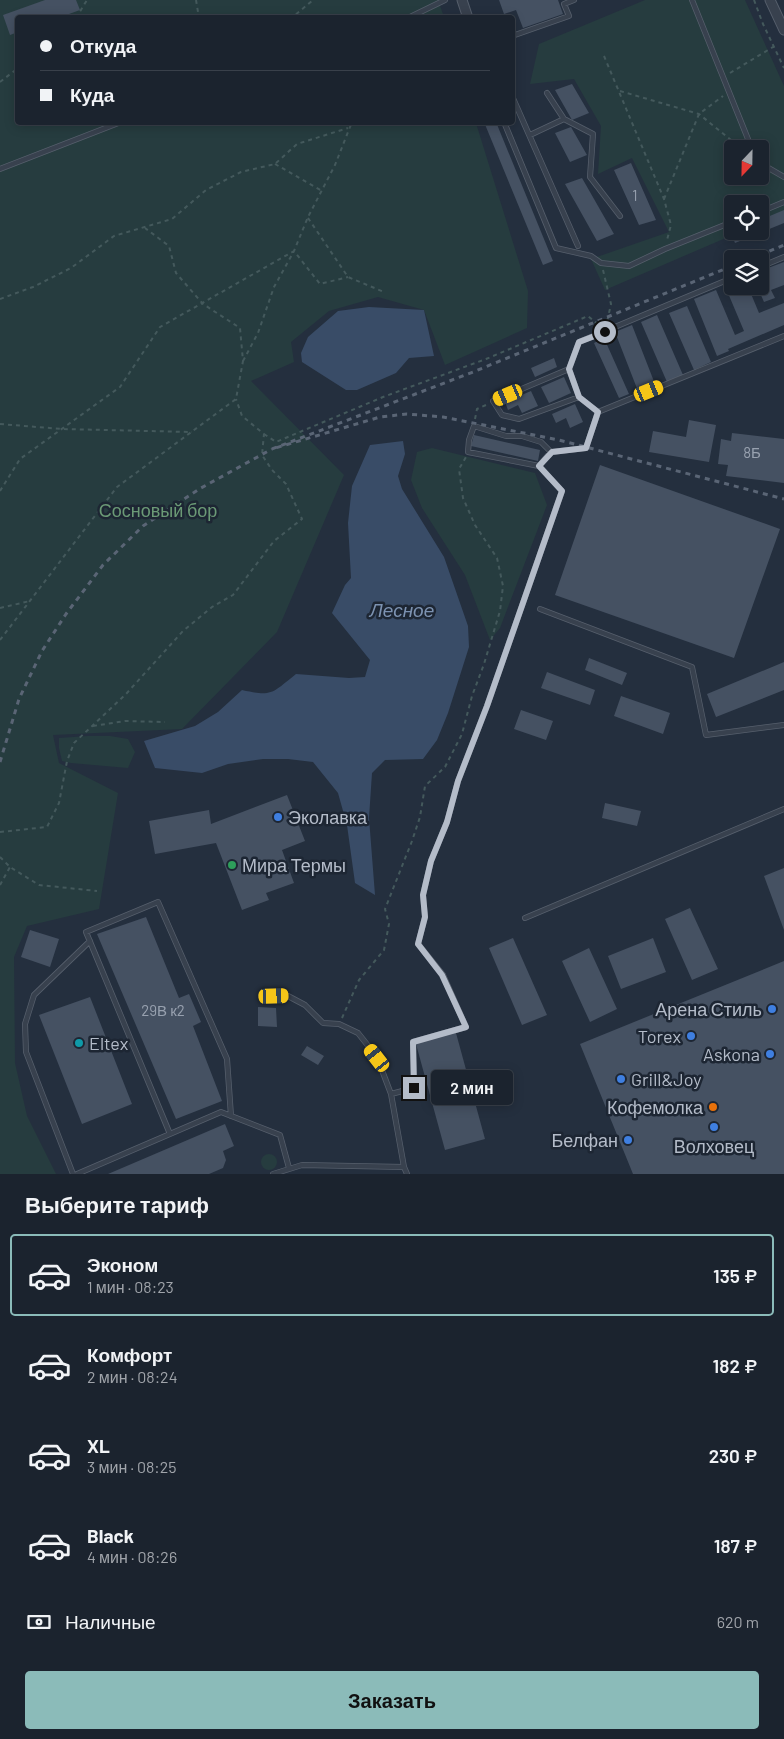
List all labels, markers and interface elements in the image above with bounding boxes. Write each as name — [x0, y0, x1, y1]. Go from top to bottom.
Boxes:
text: Откуда — [70, 34, 136, 57]
text: Куда — [70, 83, 114, 106]
north arrow — [724, 140, 769, 185]
map controls — [724, 140, 769, 295]
house number: 1 — [632, 186, 638, 204]
button: locate — [724, 195, 769, 240]
button: layers — [724, 250, 769, 295]
route start — [594, 321, 616, 343]
car — [632, 378, 665, 404]
car — [491, 382, 524, 408]
house number: 8Б — [743, 443, 761, 461]
park label: Сосновый бор — [99, 499, 217, 521]
water label: Лесное — [368, 598, 434, 621]
place label: Эколавка — [288, 806, 368, 828]
marker: Эколавка — [272, 811, 284, 823]
place label: Мира Термы — [242, 854, 346, 876]
marker: Мира Термы — [226, 859, 238, 871]
car — [258, 988, 289, 1004]
place label: Арена Стиль — [655, 998, 762, 1020]
house number: 29В к2 — [141, 1001, 185, 1019]
marker: Арена Стиль — [766, 1003, 778, 1015]
place label: Torex — [638, 1025, 681, 1047]
marker: Torex — [685, 1030, 697, 1042]
place label: Eltex — [89, 1032, 129, 1054]
marker: Eltex — [73, 1037, 85, 1049]
car — [361, 1042, 392, 1074]
place label: Askona — [703, 1043, 760, 1065]
marker: Askona — [764, 1048, 776, 1060]
place label: Grill&Joy — [631, 1068, 701, 1090]
callout: 2 мин — [432, 1070, 514, 1106]
marker: Grill&Joy — [615, 1073, 627, 1085]
route end — [403, 1077, 425, 1099]
text: 2 мин — [450, 1078, 494, 1097]
place label: Кофемолка — [607, 1096, 704, 1118]
marker: Кофемолка — [707, 1101, 719, 1113]
marker: Волховец — [708, 1121, 720, 1133]
place label: Белфан — [552, 1129, 618, 1151]
marker: Белфан — [622, 1134, 634, 1146]
place label: Волховец — [674, 1135, 754, 1157]
text: Выберите тариф — [25, 1191, 209, 1217]
icon: car — [27, 1253, 72, 1298]
text: Эконом — [87, 1253, 158, 1276]
text: 135 ₽ — [713, 1264, 757, 1287]
text: 1 мин · 08:23 — [87, 1277, 174, 1296]
icon: car — [27, 1343, 72, 1388]
text: Комфорт — [87, 1343, 172, 1366]
text: 182 ₽ — [713, 1354, 757, 1377]
text: 2 мин · 08:24 — [87, 1367, 178, 1386]
icon: car — [27, 1433, 72, 1478]
text: XL — [87, 1434, 110, 1457]
text: 230 ₽ — [709, 1444, 757, 1467]
text: 3 мин · 08:25 — [87, 1457, 177, 1476]
icon: car — [27, 1523, 72, 1568]
text: Black — [87, 1524, 134, 1547]
text: 187 ₽ — [714, 1534, 757, 1557]
text: 4 мин · 08:26 — [87, 1547, 177, 1566]
icon: cash — [25, 1608, 53, 1636]
text: Наличные — [65, 1610, 156, 1633]
text: 620 m — [717, 1612, 759, 1631]
button: Заказать — [25, 1671, 759, 1729]

